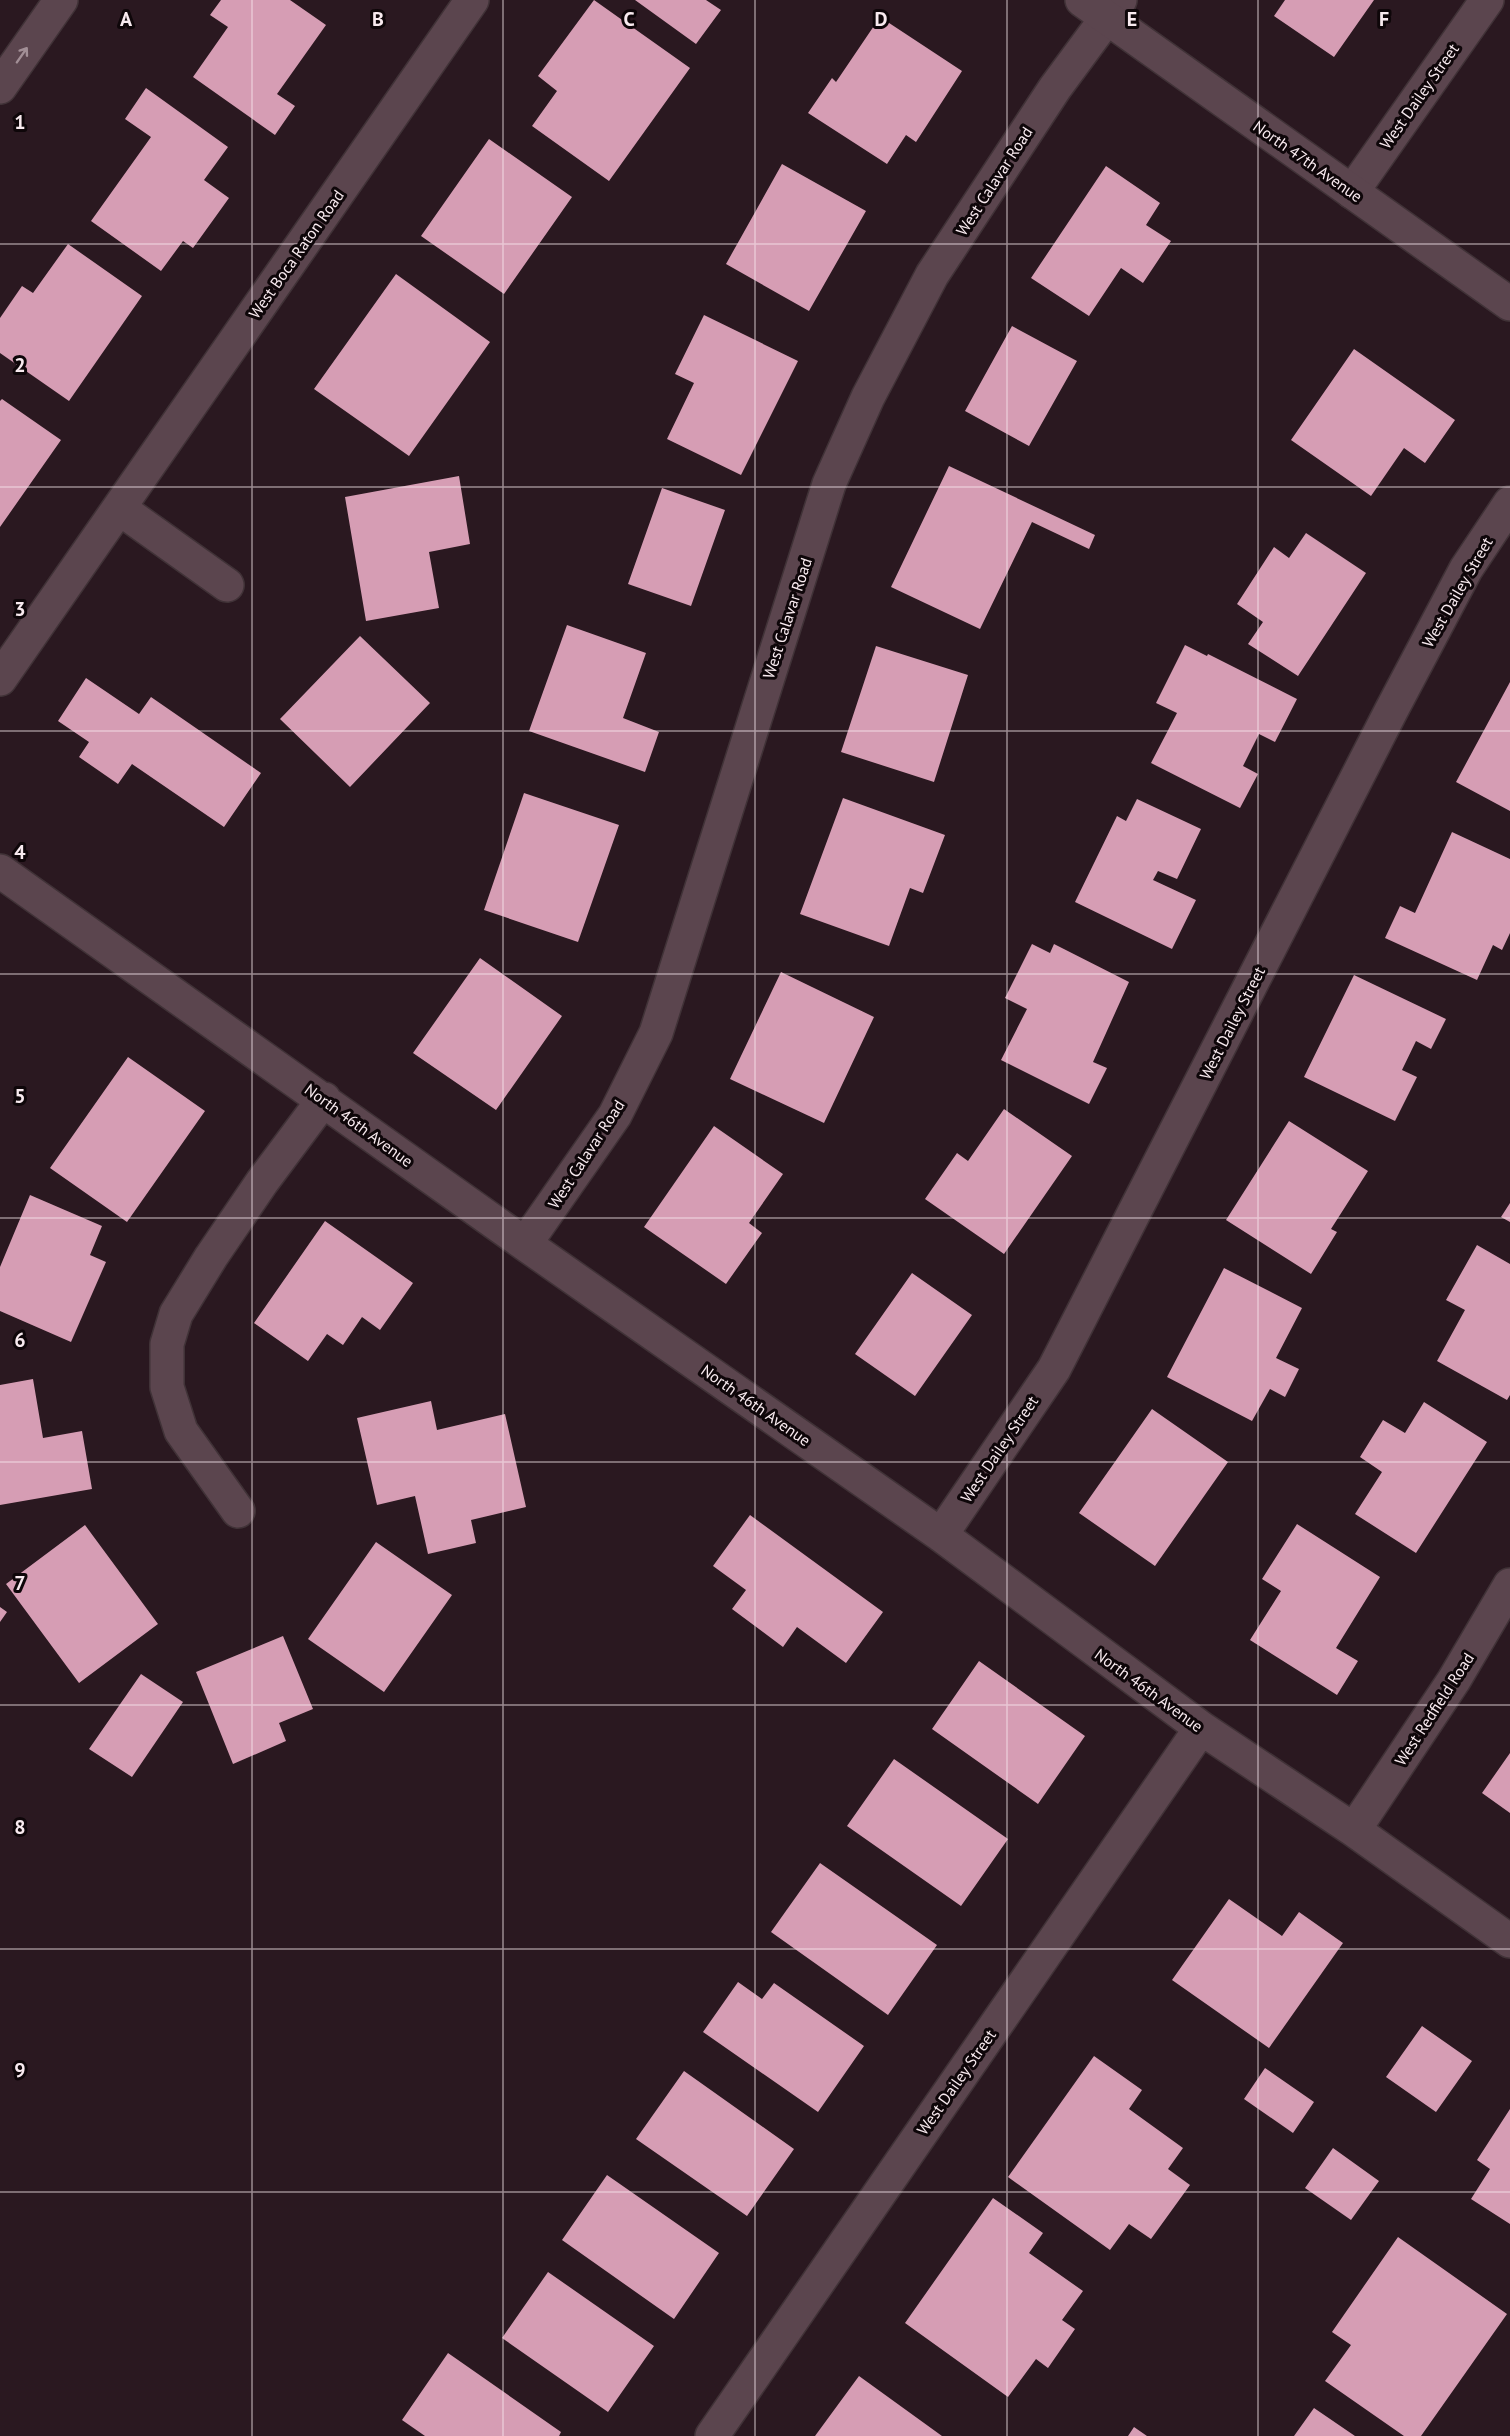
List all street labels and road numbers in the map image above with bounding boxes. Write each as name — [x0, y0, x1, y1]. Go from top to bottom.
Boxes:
street label: West Dailey Street — [1375, 39, 1463, 153]
street label: North 47th Avenue — [1250, 116, 1366, 206]
street label: West Calavar Road — [951, 123, 1037, 239]
street label: West Boca Raton Road — [244, 186, 348, 322]
street label: West Dailey Street — [1417, 533, 1497, 651]
street label: West Calavar Road — [758, 555, 816, 681]
street label: West Dailey Street — [1195, 963, 1269, 1083]
street label: North 46th Avenue — [301, 1079, 417, 1171]
street label: West Calavar Road — [543, 1096, 629, 1212]
street label: North 46th Avenue — [697, 1360, 815, 1450]
street label: West Dailey Street — [956, 1391, 1042, 1506]
street label: North 46th Avenue — [1091, 1644, 1207, 1736]
street label: West Redfield Road — [1390, 1649, 1478, 1769]
street label: West Dailey Street — [912, 2025, 1000, 2139]

